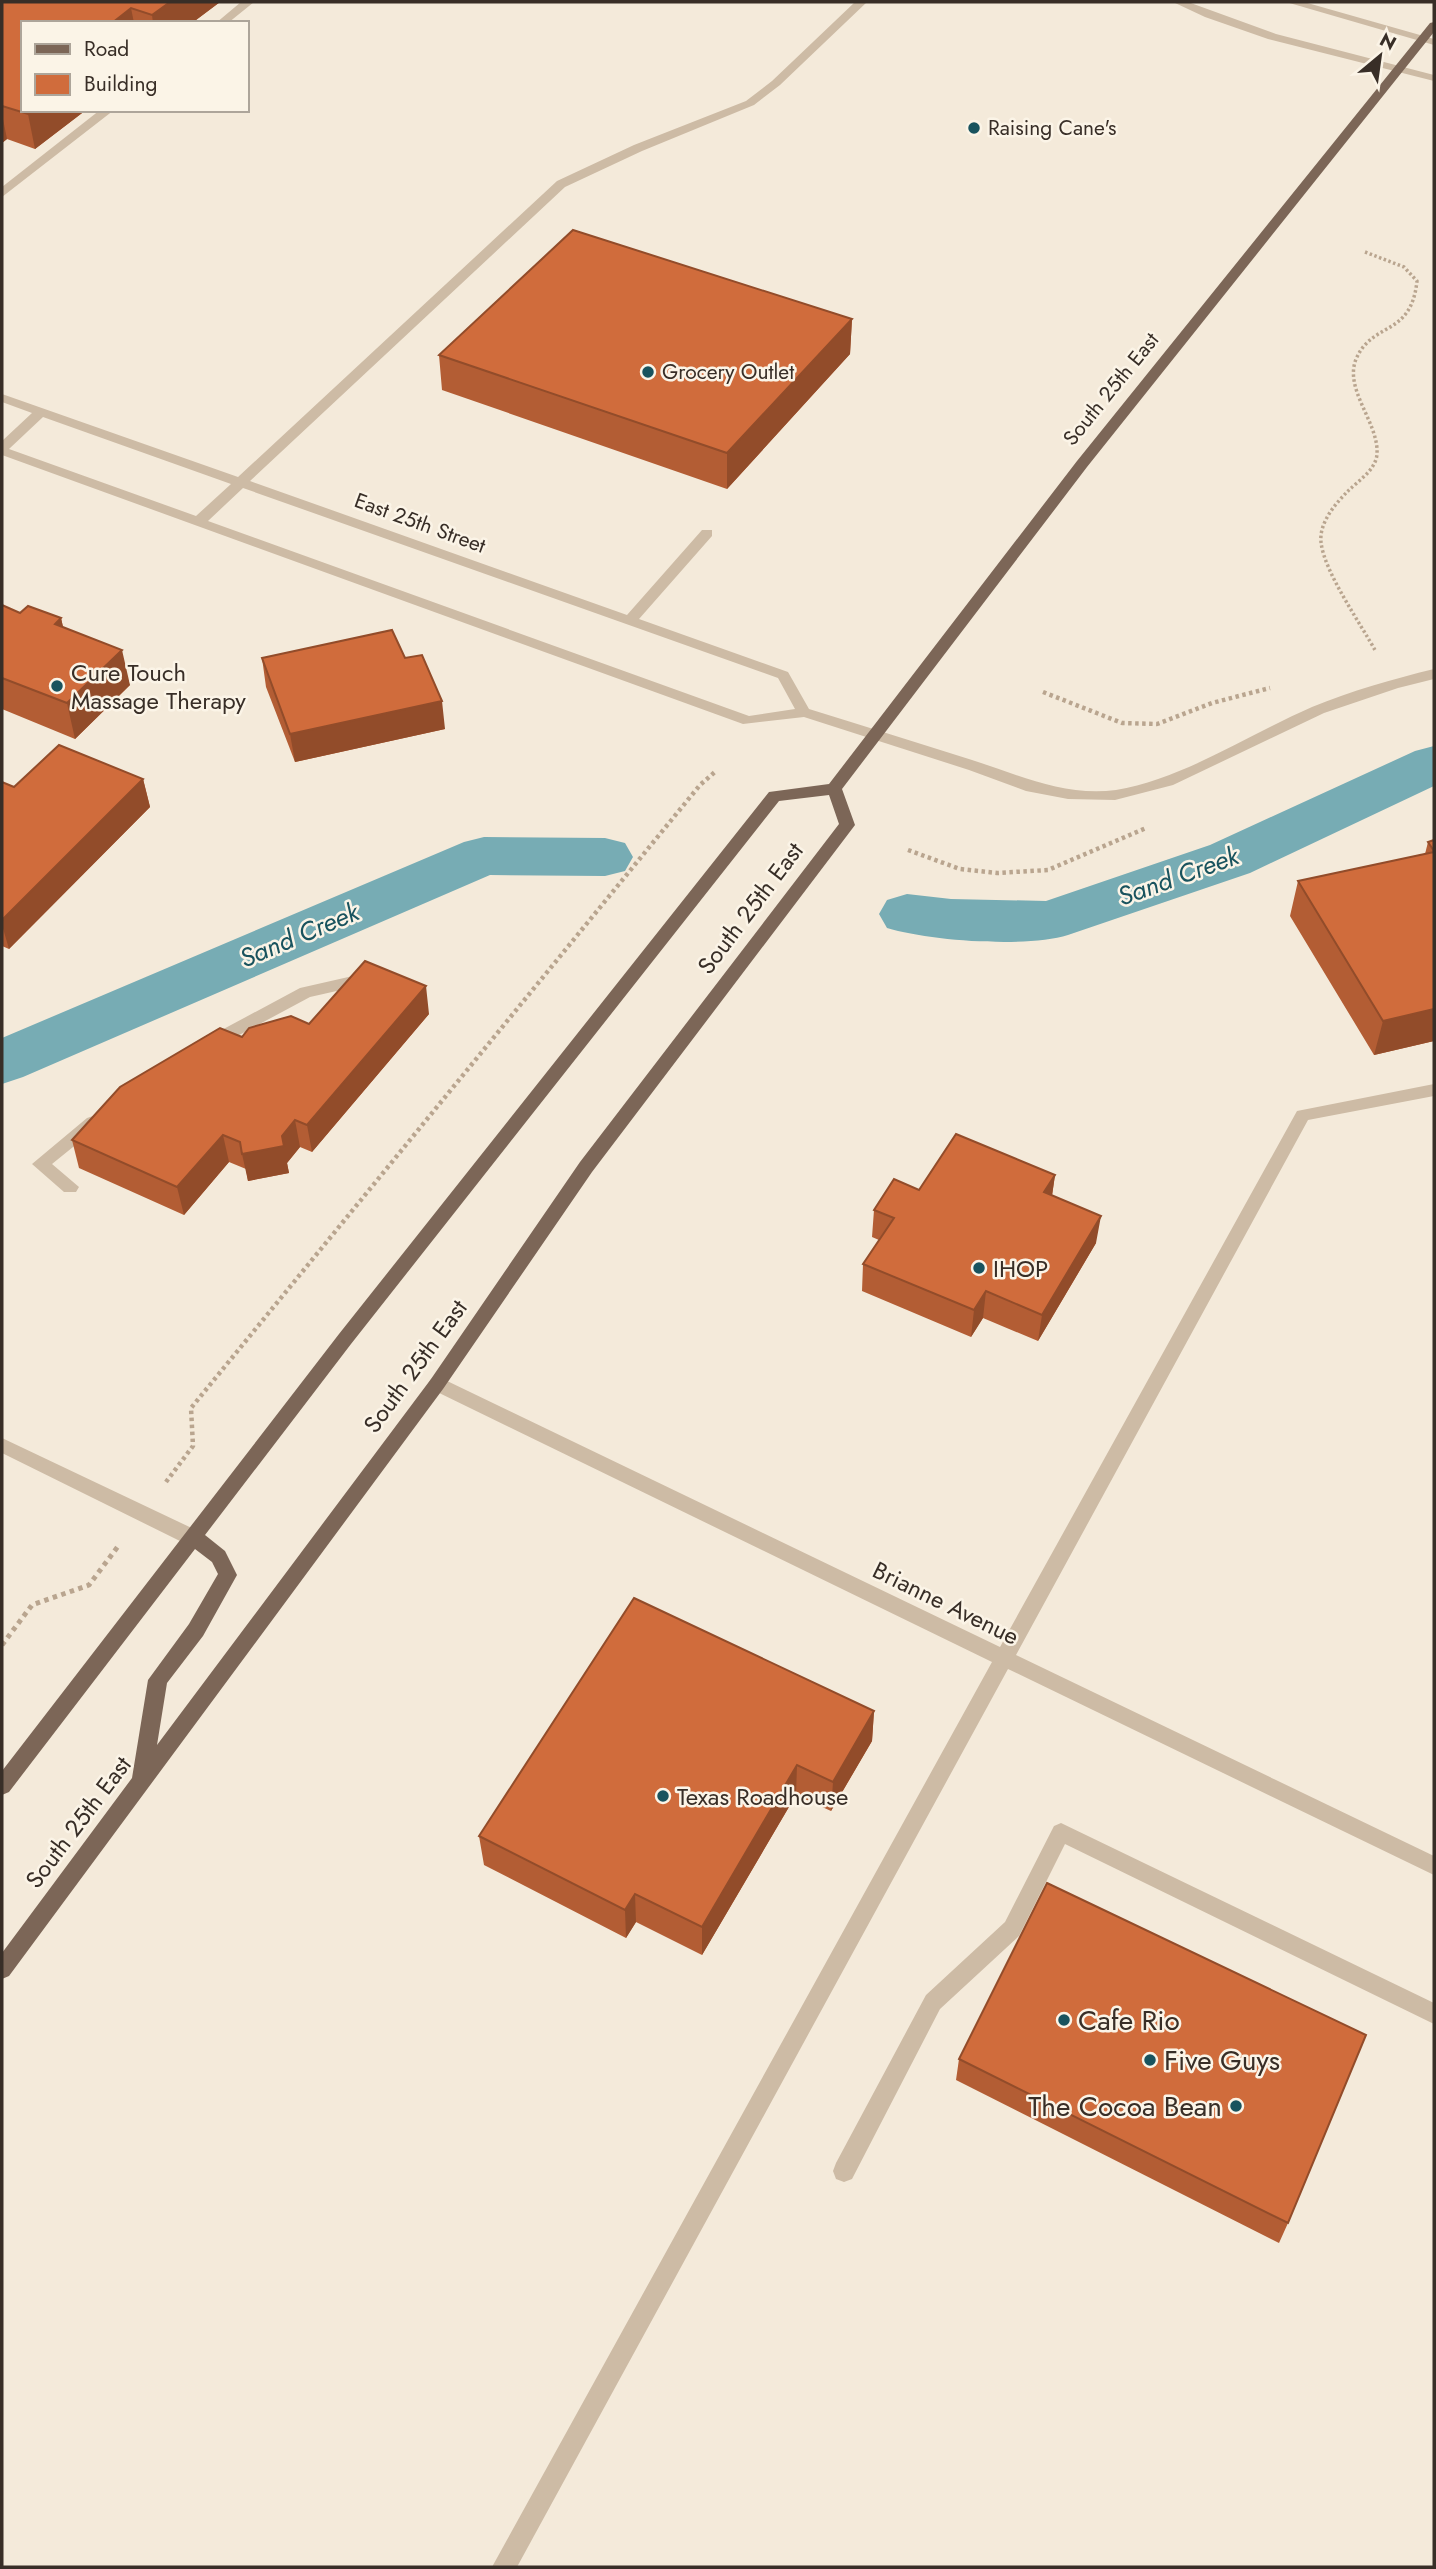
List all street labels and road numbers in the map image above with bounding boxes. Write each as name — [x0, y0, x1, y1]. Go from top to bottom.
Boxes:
street label: South 25th East — [1056, 326, 1166, 452]
street label: East 25th Street — [350, 485, 490, 561]
street label: South 25th East — [689, 834, 811, 981]
street label: South 25th East — [355, 1292, 476, 1440]
street label: Brianne Avenue — [867, 1552, 1025, 1654]
street label: South 25th East — [17, 1748, 139, 1895]

